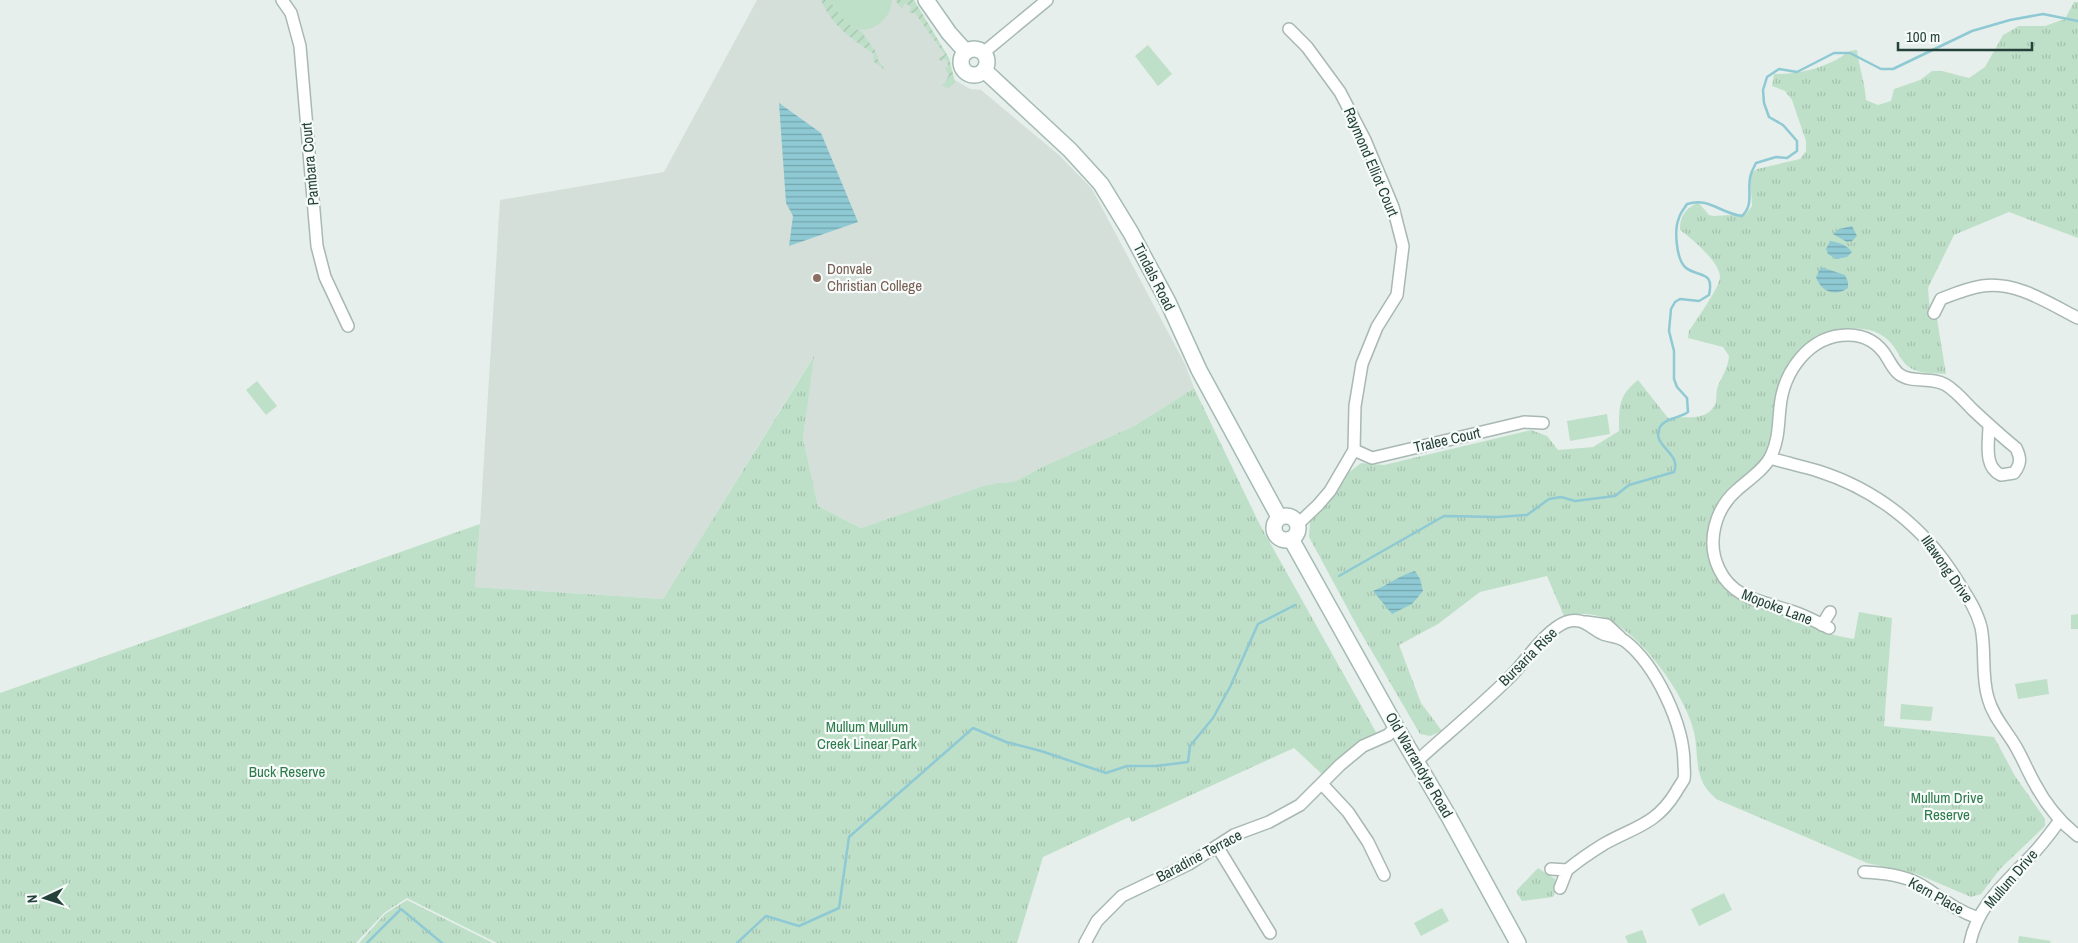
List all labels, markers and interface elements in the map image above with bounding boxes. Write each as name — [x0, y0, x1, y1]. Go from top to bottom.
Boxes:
scale bar — [1898, 20, 2032, 52]
text: 100 m — [1906, 26, 1940, 47]
street label: Raymond Elliot Court — [1339, 104, 1404, 220]
street label: Pambara Court — [295, 121, 324, 207]
street label: Tindals Road — [1129, 240, 1180, 314]
place label: Donvale Christian College — [827, 258, 922, 296]
marker: Donvale Christian College — [811, 272, 823, 284]
street label: Tralee Court — [1411, 422, 1483, 457]
street label: Illawong Drive — [1916, 531, 1978, 607]
street label: Mopoke Lane — [1739, 583, 1816, 630]
street label: Bursaria Rise — [1494, 623, 1562, 691]
street label: Old Warrandyte Road — [1381, 708, 1458, 821]
park label: Mullum Mullum Creek Linear Park — [817, 716, 918, 754]
park label: Buck Reserve — [249, 761, 325, 782]
park label: Mullum Drive Reserve — [1911, 787, 1983, 825]
street label: Baradine Terrace — [1152, 824, 1245, 887]
street label: Mullum Drive — [1979, 844, 2042, 913]
street label: Kern Place — [1905, 872, 1968, 919]
north arrow — [20, 873, 70, 923]
text: N — [23, 894, 41, 904]

